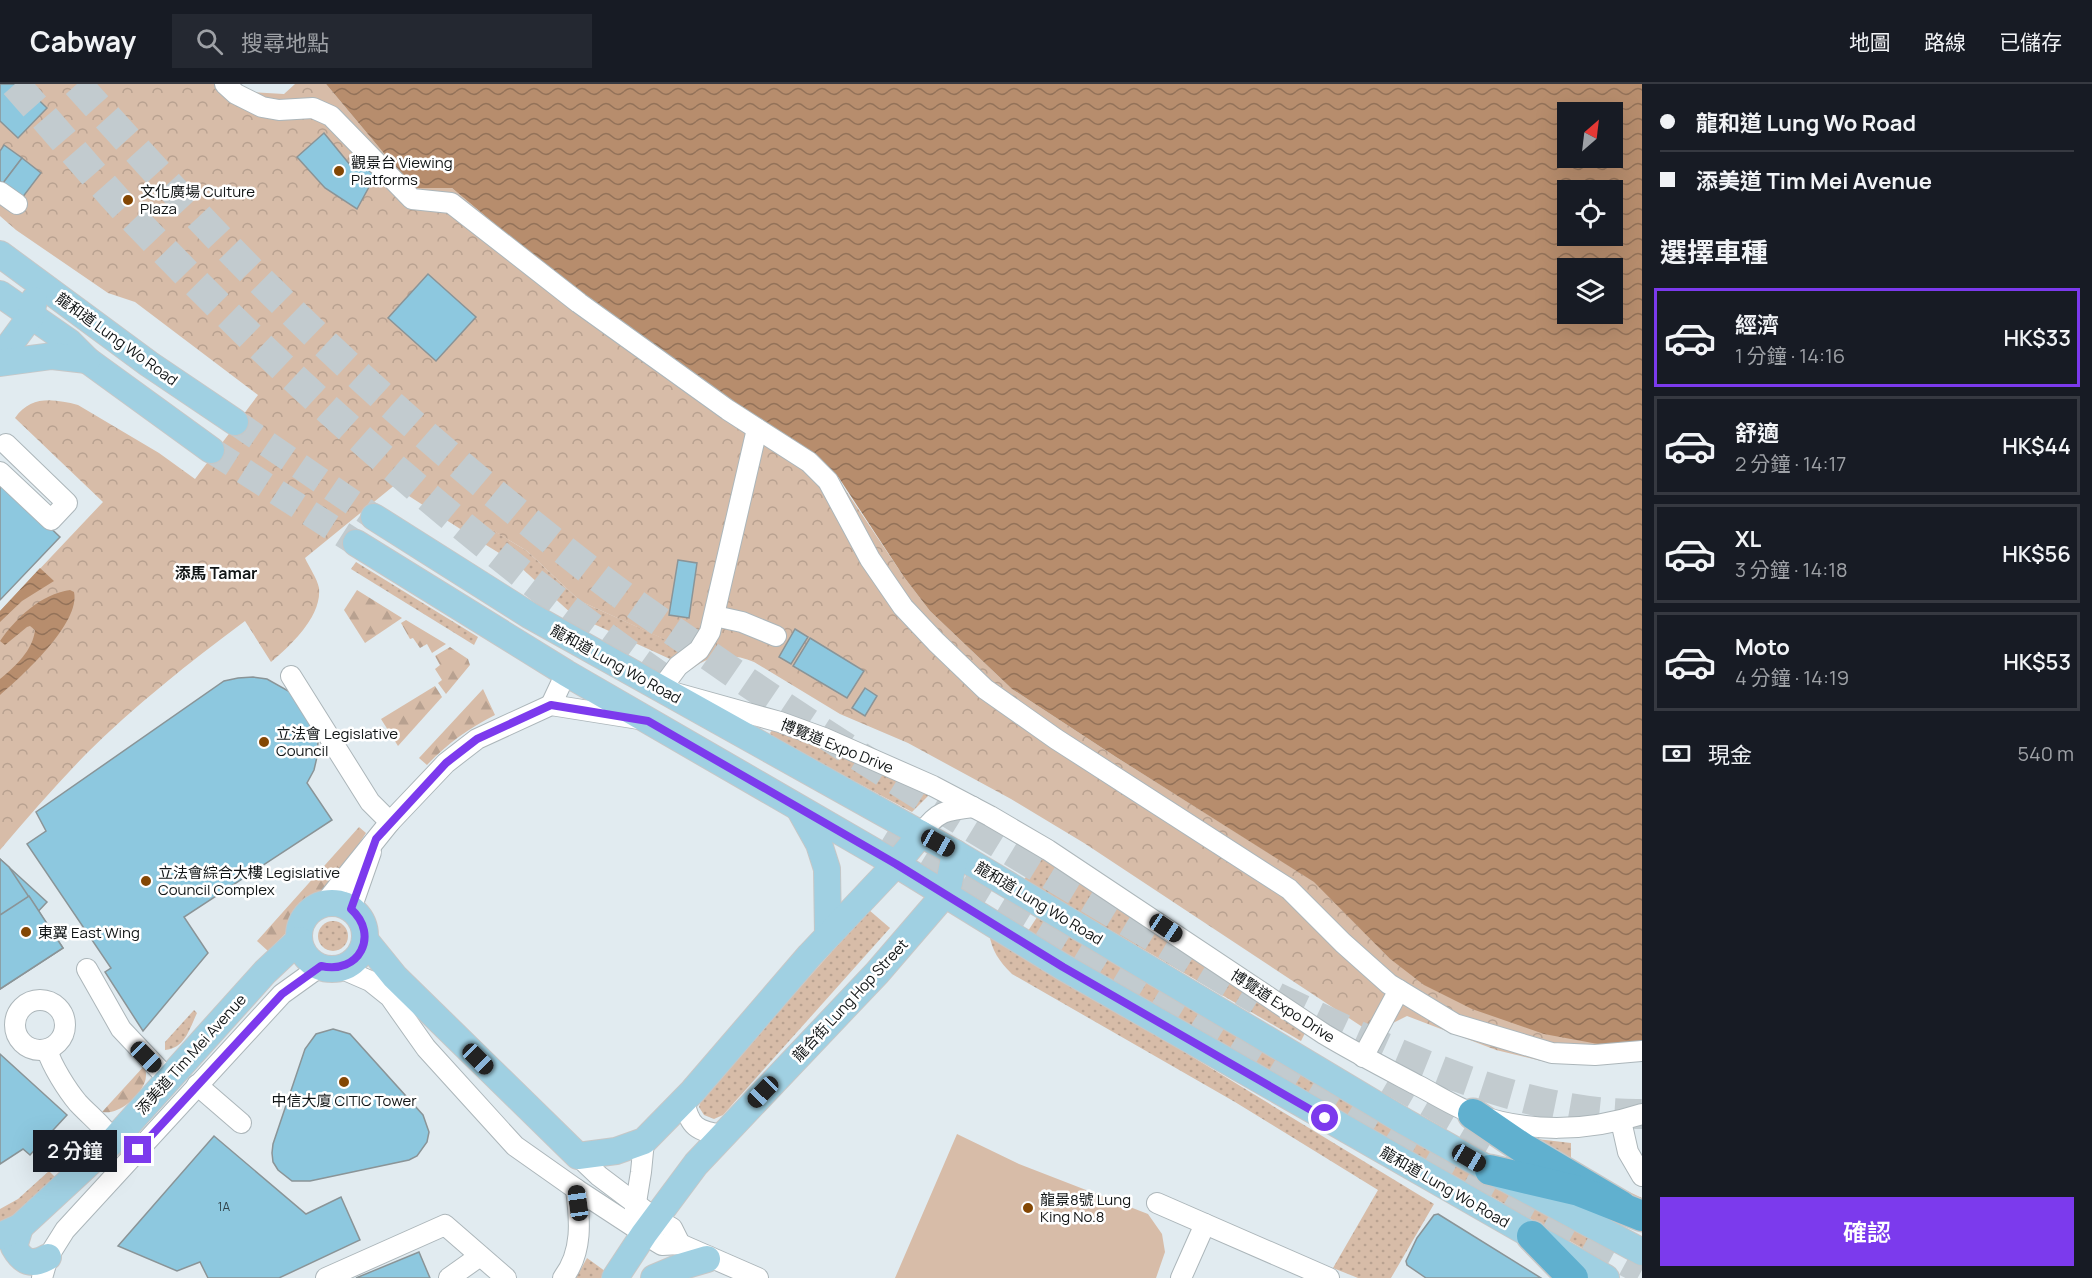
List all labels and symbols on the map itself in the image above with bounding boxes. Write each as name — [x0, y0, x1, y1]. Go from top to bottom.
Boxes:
north arrow — [1557, 102, 1623, 168]
place label: 觀景台 Viewing Platforms — [351, 152, 453, 190]
marker: 觀景台 Viewing Platforms — [332, 164, 346, 178]
place label: 文化廣場 Culture Plaza — [140, 181, 255, 219]
marker: 文化廣場 Culture Plaza — [121, 193, 135, 207]
street label: 龍和道 Lung Wo Road — [52, 288, 182, 390]
district label: 添馬 Tamar — [175, 562, 257, 584]
street label: 龍和道 Lung Wo Road — [547, 619, 685, 709]
street label: 博覽道 Expo Drive — [777, 714, 897, 778]
place label: 立法會 Legislative Council — [276, 723, 398, 761]
marker: 立法會 Legislative Council — [257, 735, 271, 749]
car — [918, 826, 958, 860]
street label: 龍和道 Lung Wo Road — [971, 856, 1107, 950]
place label: 立法會綜合大樓 Legislative Council Complex — [158, 862, 340, 900]
marker: 立法會綜合大樓 Legislative Council Complex — [139, 874, 153, 888]
car — [1146, 910, 1186, 946]
place label: 東翼 East Wing — [38, 922, 140, 943]
marker: 東翼 East Wing — [19, 925, 33, 939]
street label: 龍合街 Lung Hop Street — [788, 934, 912, 1066]
street label: 博覽道 Expo Drive — [1227, 964, 1339, 1048]
street label: 添美道 Tim Mei Avenue — [131, 989, 251, 1119]
car — [127, 1038, 165, 1076]
car — [459, 1040, 497, 1078]
car — [744, 1073, 782, 1111]
marker: 中信大廈 CITIC Tower — [337, 1075, 351, 1089]
place label: 中信大廈 CITIC Tower — [271, 1090, 417, 1111]
route start — [1311, 1104, 1338, 1131]
callout: 2 分鐘 — [33, 1129, 117, 1171]
route end — [124, 1136, 151, 1163]
street label: 龍和道 Lung Wo Road — [1377, 1141, 1513, 1233]
car — [1449, 1141, 1489, 1175]
car — [567, 1184, 589, 1222]
place label: 龍景8號 Lung King No.8 — [1040, 1189, 1131, 1227]
house number: 1A — [218, 1198, 231, 1215]
marker: 龍景8號 Lung King No.8 — [1021, 1201, 1035, 1215]

